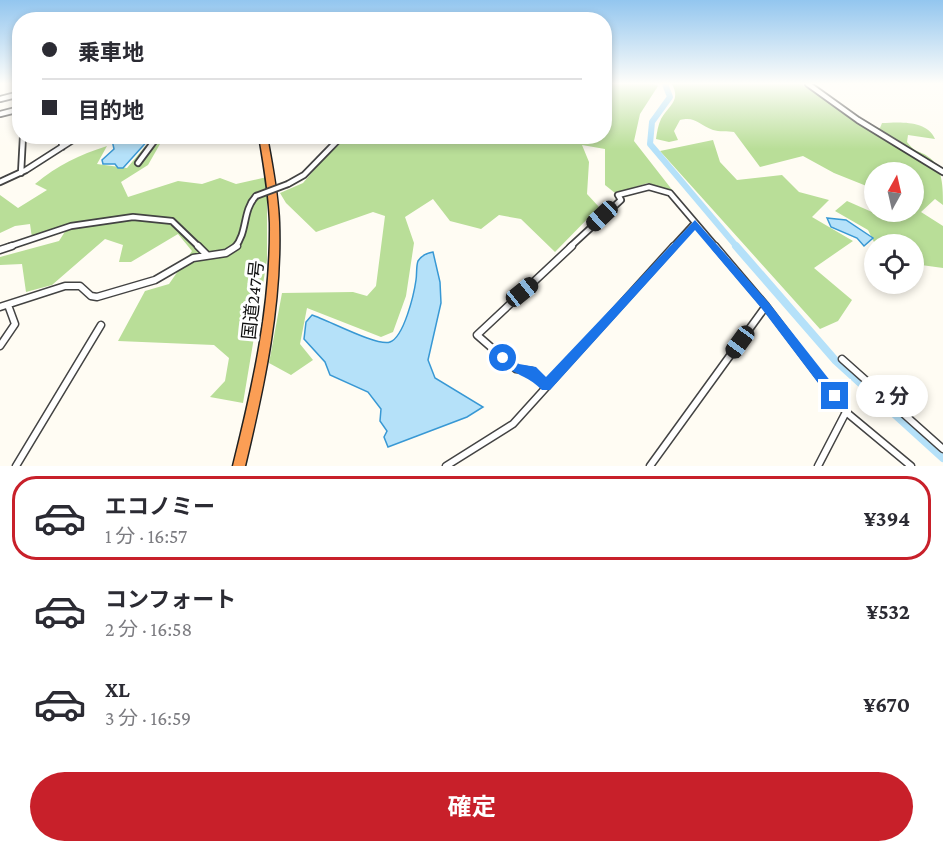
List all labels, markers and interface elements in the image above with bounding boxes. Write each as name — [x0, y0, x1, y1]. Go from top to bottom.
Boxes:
text: 乗車地 — [78, 40, 144, 65]
text: 目的地 — [78, 98, 144, 123]
north arrow — [864, 162, 924, 222]
map controls — [864, 162, 924, 294]
car — [583, 197, 621, 235]
button: locate — [864, 234, 924, 294]
street label: 国道247号 — [239, 259, 267, 341]
car — [502, 274, 542, 310]
car — [722, 322, 758, 362]
route start — [489, 344, 516, 371]
callout: 2 分 — [856, 375, 928, 417]
route end — [821, 382, 848, 409]
text: 2 分 — [875, 385, 909, 407]
icon: car — [33, 491, 87, 545]
text: エコノミー — [105, 494, 215, 519]
text: ¥394 — [864, 506, 910, 531]
text: 1 分 · 16:57 — [105, 525, 187, 547]
icon: car — [33, 584, 87, 638]
text: コンフォート — [105, 587, 236, 612]
text: ¥532 — [866, 599, 910, 624]
text: 2 分 · 16:58 — [105, 618, 192, 640]
icon: car — [33, 677, 87, 731]
text: XL — [105, 677, 130, 702]
text: ¥670 — [863, 692, 910, 717]
text: 3 分 · 16:59 — [105, 707, 191, 729]
button: 確定 — [30, 772, 913, 841]

